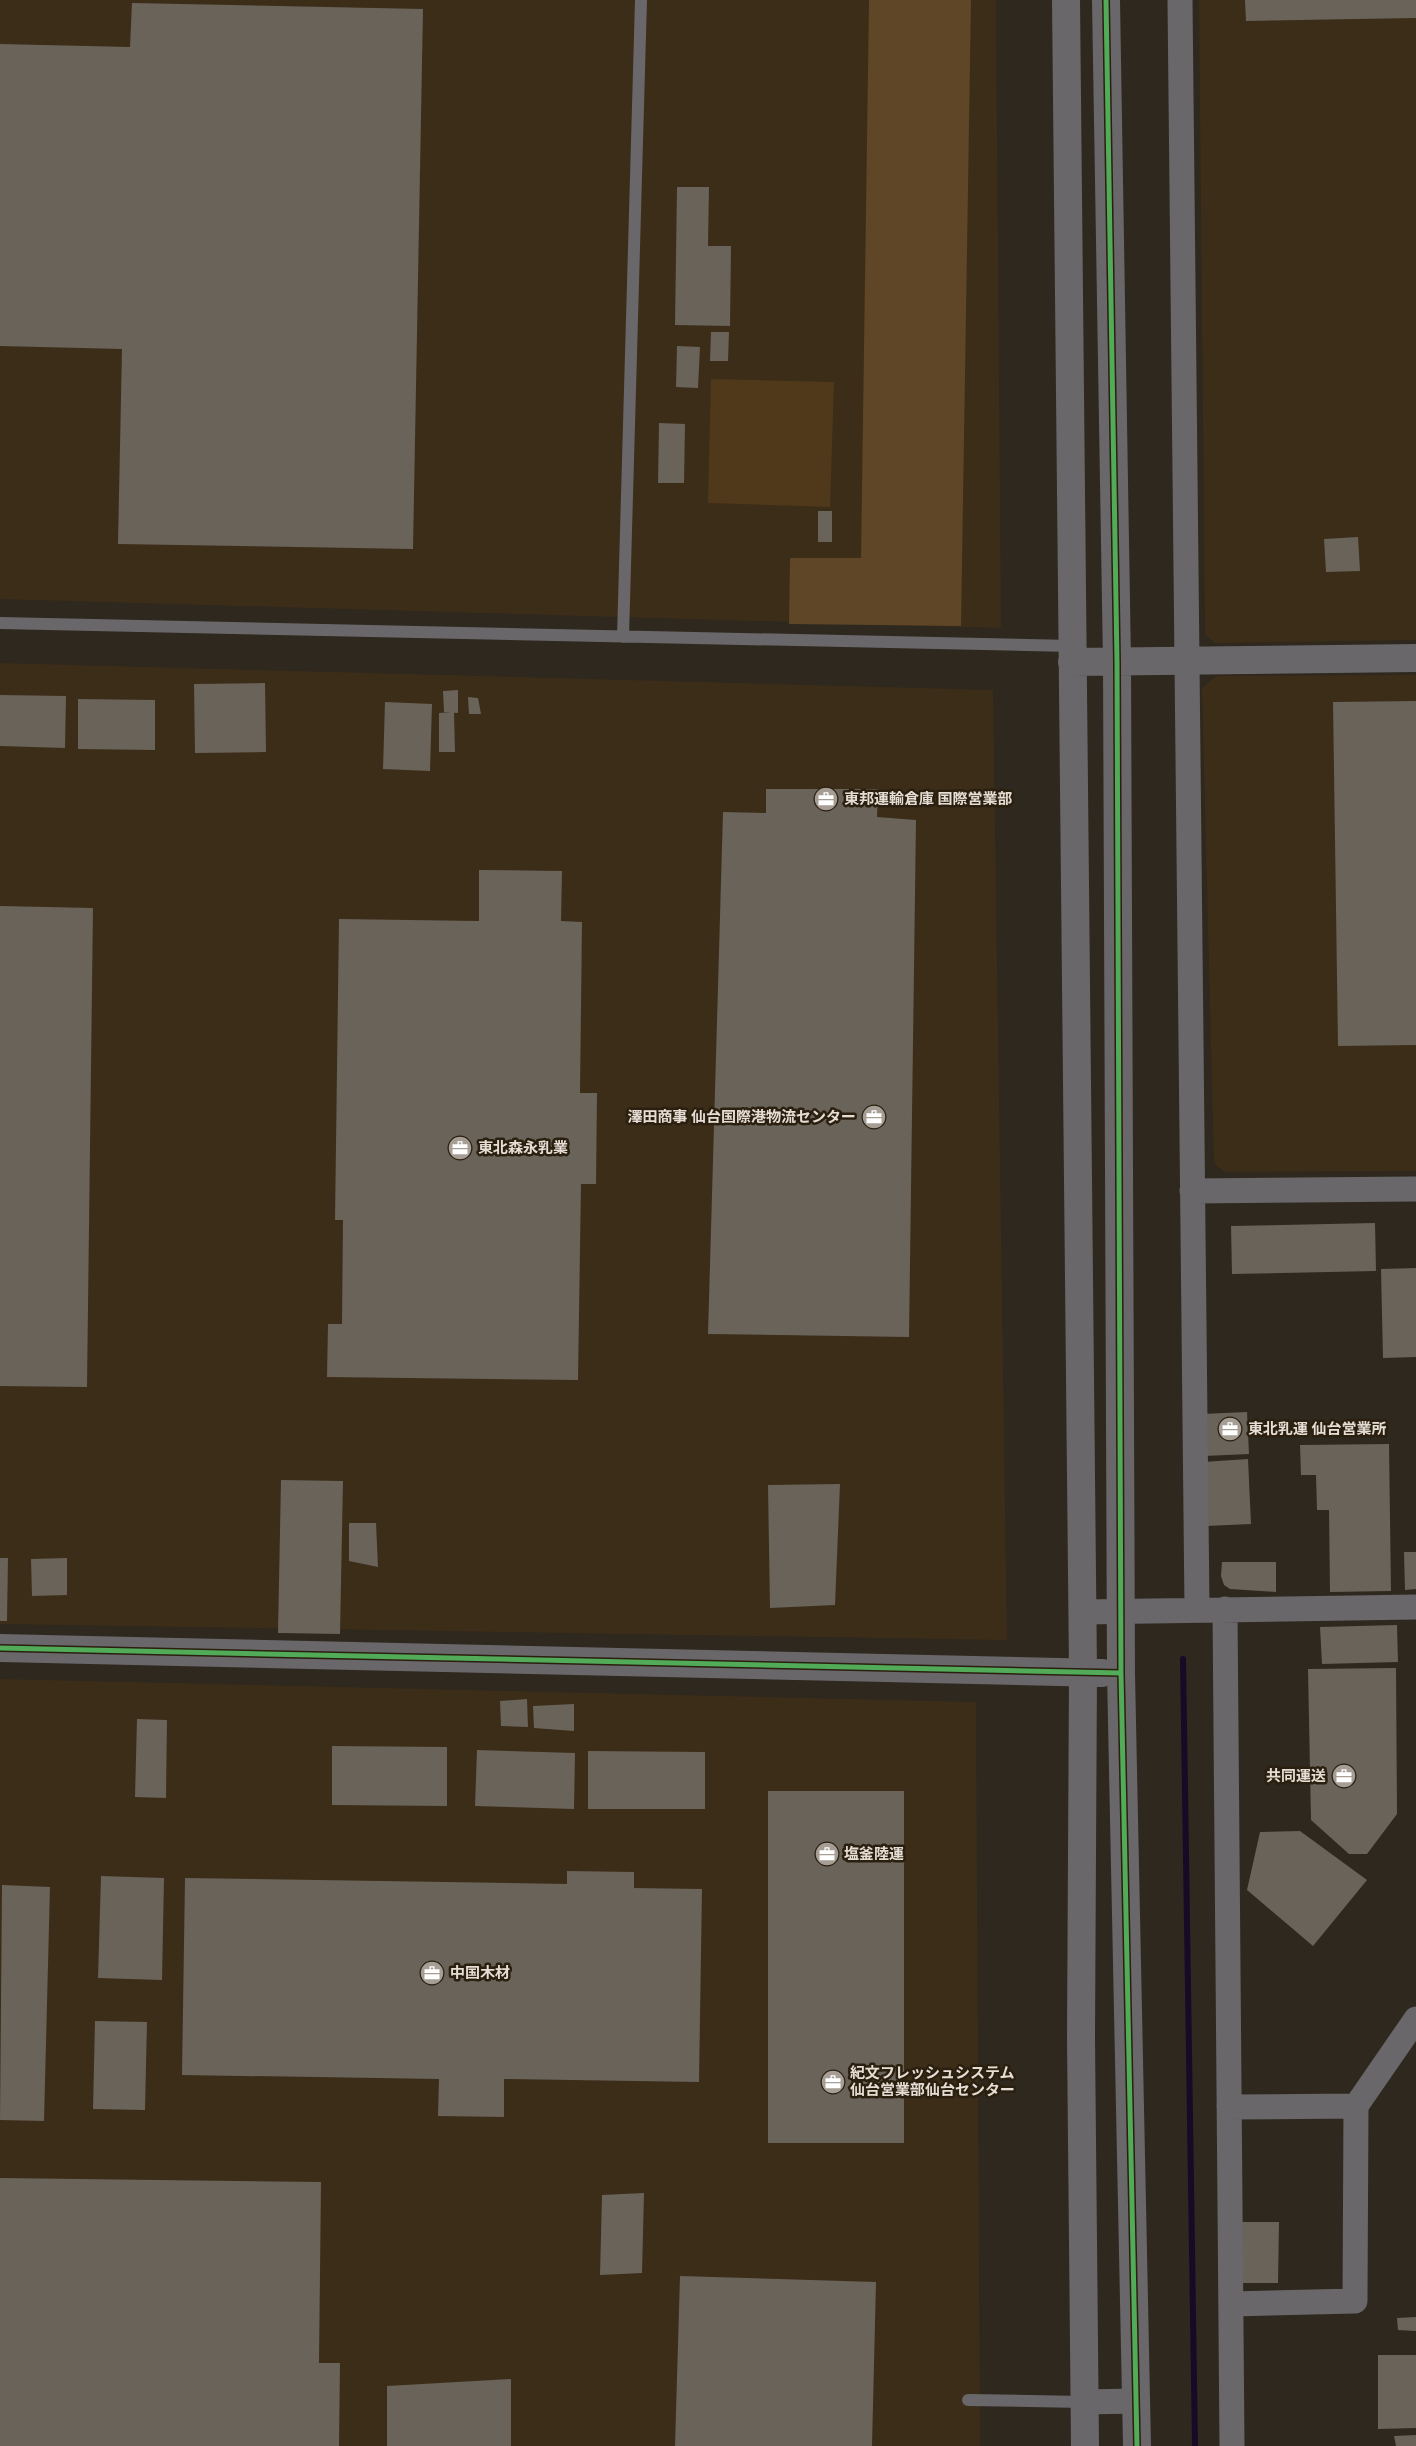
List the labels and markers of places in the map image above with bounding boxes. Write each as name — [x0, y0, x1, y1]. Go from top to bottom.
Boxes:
office icon: 東邦運輸倉庫 国際営業部 — [813, 786, 839, 812]
place label: 東邦運輸倉庫 国際営業部 — [844, 790, 1012, 808]
office icon: 澤田商事 仙台国際港物流センター — [861, 1104, 887, 1130]
place label: 澤田商事 仙台国際港物流センター — [628, 1108, 856, 1126]
office icon: 東北森永乳業 — [447, 1135, 473, 1161]
place label: 東北森永乳業 — [478, 1139, 568, 1157]
office icon: 東北乳運 仙台営業所 — [1217, 1416, 1243, 1442]
place label: 東北乳運 仙台営業所 — [1248, 1420, 1386, 1438]
office icon: 共同運送 — [1331, 1763, 1357, 1789]
place label: 共同運送 — [1266, 1767, 1326, 1785]
office icon: 塩釜陸運 — [814, 1841, 840, 1867]
place label: 塩釜陸運 — [844, 1845, 904, 1863]
office icon: 中国木材 — [419, 1960, 445, 1986]
place label: 中国木材 — [450, 1964, 510, 1982]
place label: 紀文フレッシュシステム 仙台営業部仙台センター — [850, 2064, 1015, 2099]
office icon: 紀文フレッシュシステム 仙台営業部仙台センター — [820, 2069, 846, 2095]

